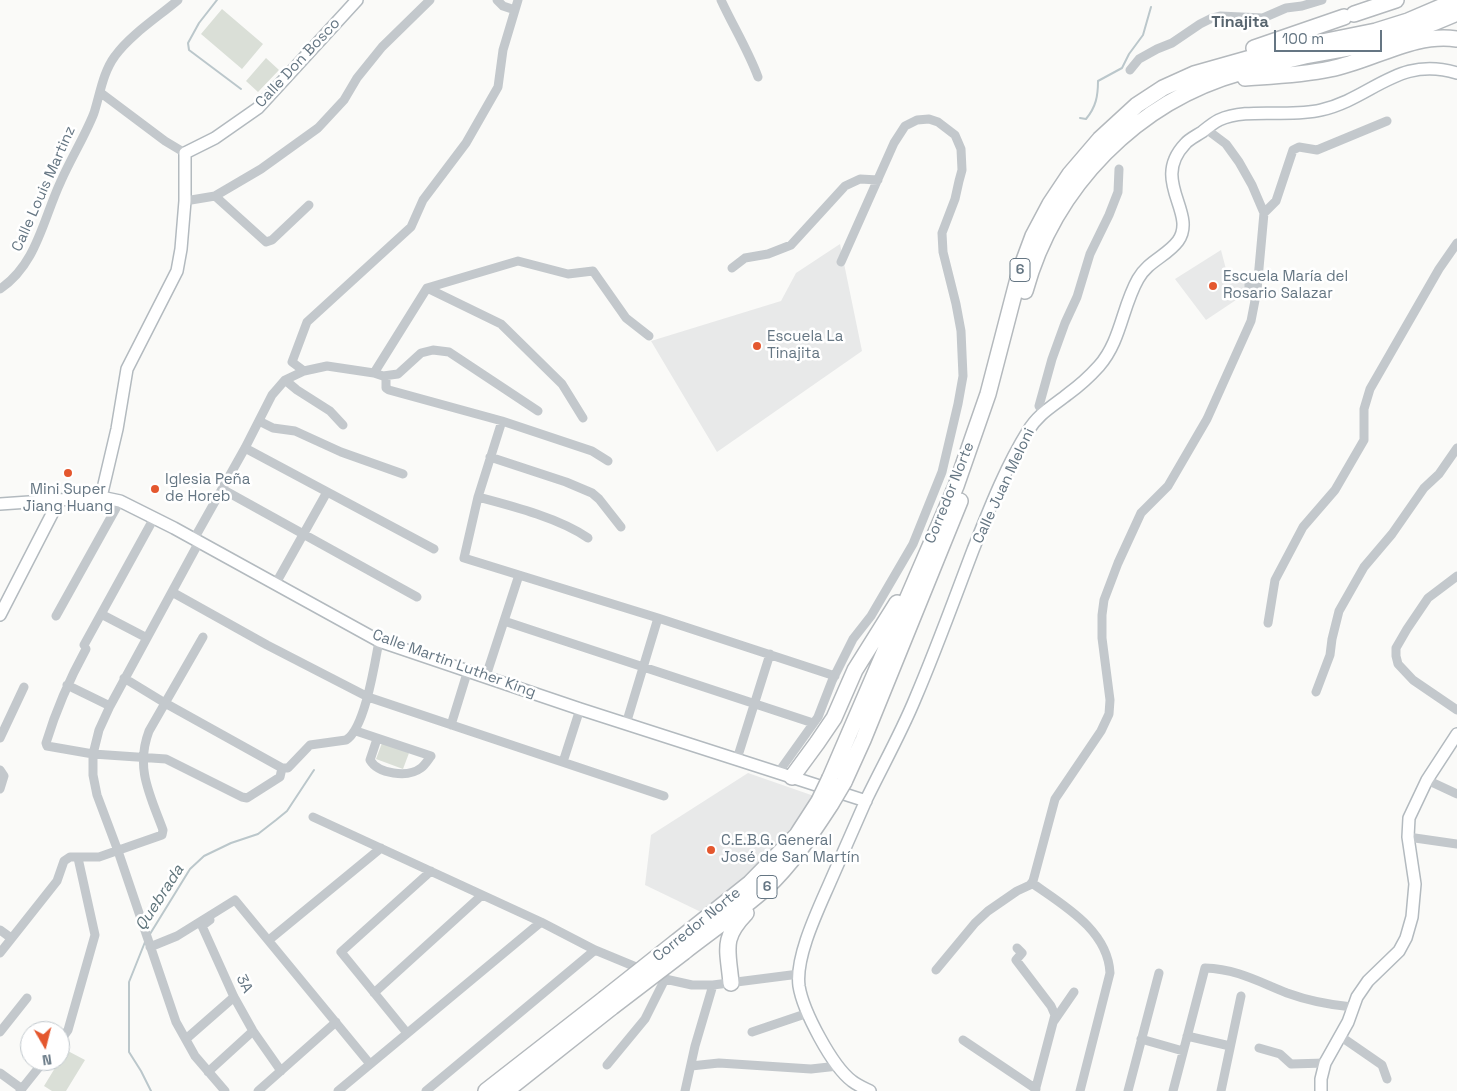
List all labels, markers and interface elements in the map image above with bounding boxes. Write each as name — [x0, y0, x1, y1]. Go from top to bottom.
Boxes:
district label: Tinajita — [1211, 13, 1269, 33]
street label: Calle Don Bosco — [252, 14, 344, 112]
scale bar — [1277, 20, 1384, 52]
text: 100 m — [1282, 29, 1324, 48]
street label: Calle Louis Martinz — [8, 124, 80, 254]
road number: 6 — [1010, 258, 1030, 282]
place label: Escuela María del Rosario Salazar — [1223, 268, 1348, 303]
marker: Escuela María del Rosario Salazar — [1207, 280, 1219, 292]
place label: Escuela La Tinajita — [767, 328, 843, 363]
marker: Escuela La Tinajita — [751, 340, 763, 352]
street label: Calle Juan Meloni — [969, 425, 1039, 547]
street label: Corredor Norte — [921, 440, 979, 546]
marker: Mini Super Jiang Huang — [62, 467, 74, 479]
place label: Iglesia Peña de Horeb — [165, 471, 250, 506]
place label: Mini Super Jiang Huang — [23, 481, 113, 516]
marker: Iglesia Peña de Horeb — [149, 483, 161, 495]
street label: Calle Martin Luther King — [370, 626, 538, 702]
place label: C.E.B.G. General José de San Martín — [721, 832, 860, 867]
marker: C.E.B.G. General José de San Martín — [705, 844, 717, 856]
water label: Quebrada — [132, 862, 188, 934]
road number: 6 — [757, 876, 777, 899]
street label: Corredor Norte — [650, 884, 744, 966]
street label: 3A — [232, 972, 256, 996]
north arrow — [20, 1021, 70, 1071]
text: N — [41, 1050, 53, 1069]

